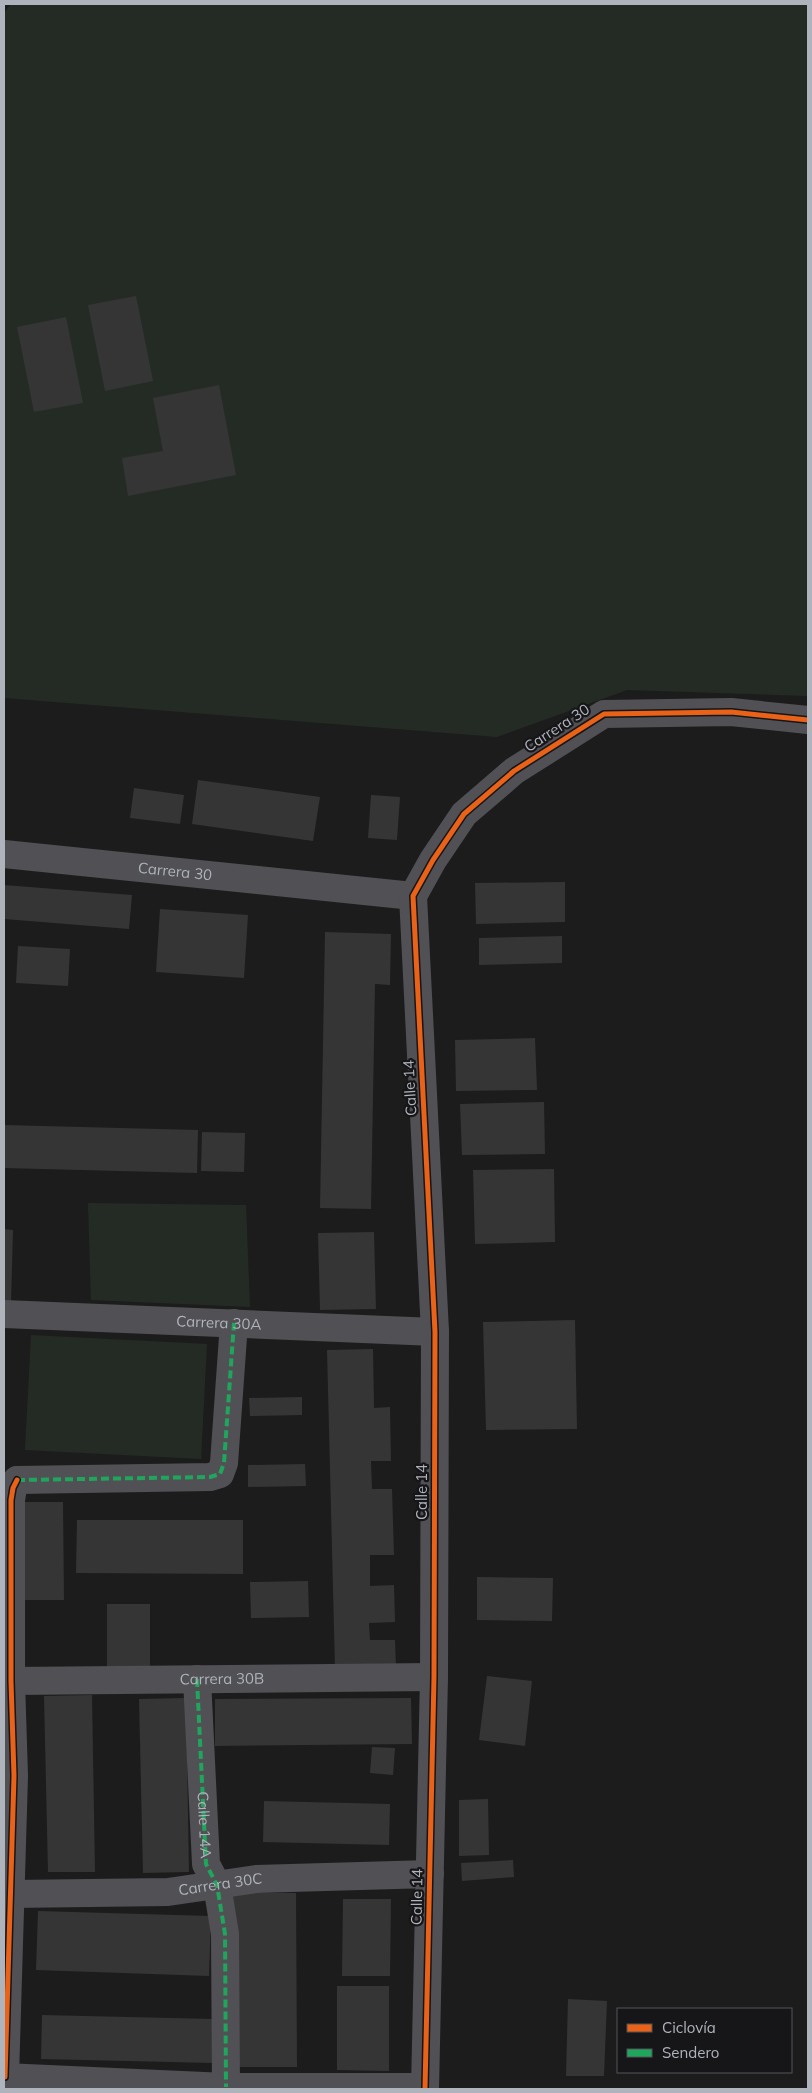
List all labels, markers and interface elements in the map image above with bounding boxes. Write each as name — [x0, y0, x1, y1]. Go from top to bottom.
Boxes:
street label: Carrera 30 — [520, 699, 593, 756]
street label: Carrera 30 — [137, 858, 213, 884]
street label: Calle 14 — [399, 1059, 420, 1117]
street label: Carrera 30A — [176, 1311, 262, 1334]
street label: Calle 14 — [412, 1464, 431, 1520]
street label: Carrera 30B — [180, 1669, 264, 1688]
street label: Calle 14A — [193, 1791, 216, 1859]
street label: Carrera 30C — [177, 1869, 263, 1899]
street label: Calle 14 — [407, 1869, 426, 1925]
legend — [617, 2008, 792, 2073]
text: Ciclovía — [662, 2018, 716, 2037]
text: Sendero — [662, 2043, 719, 2062]

